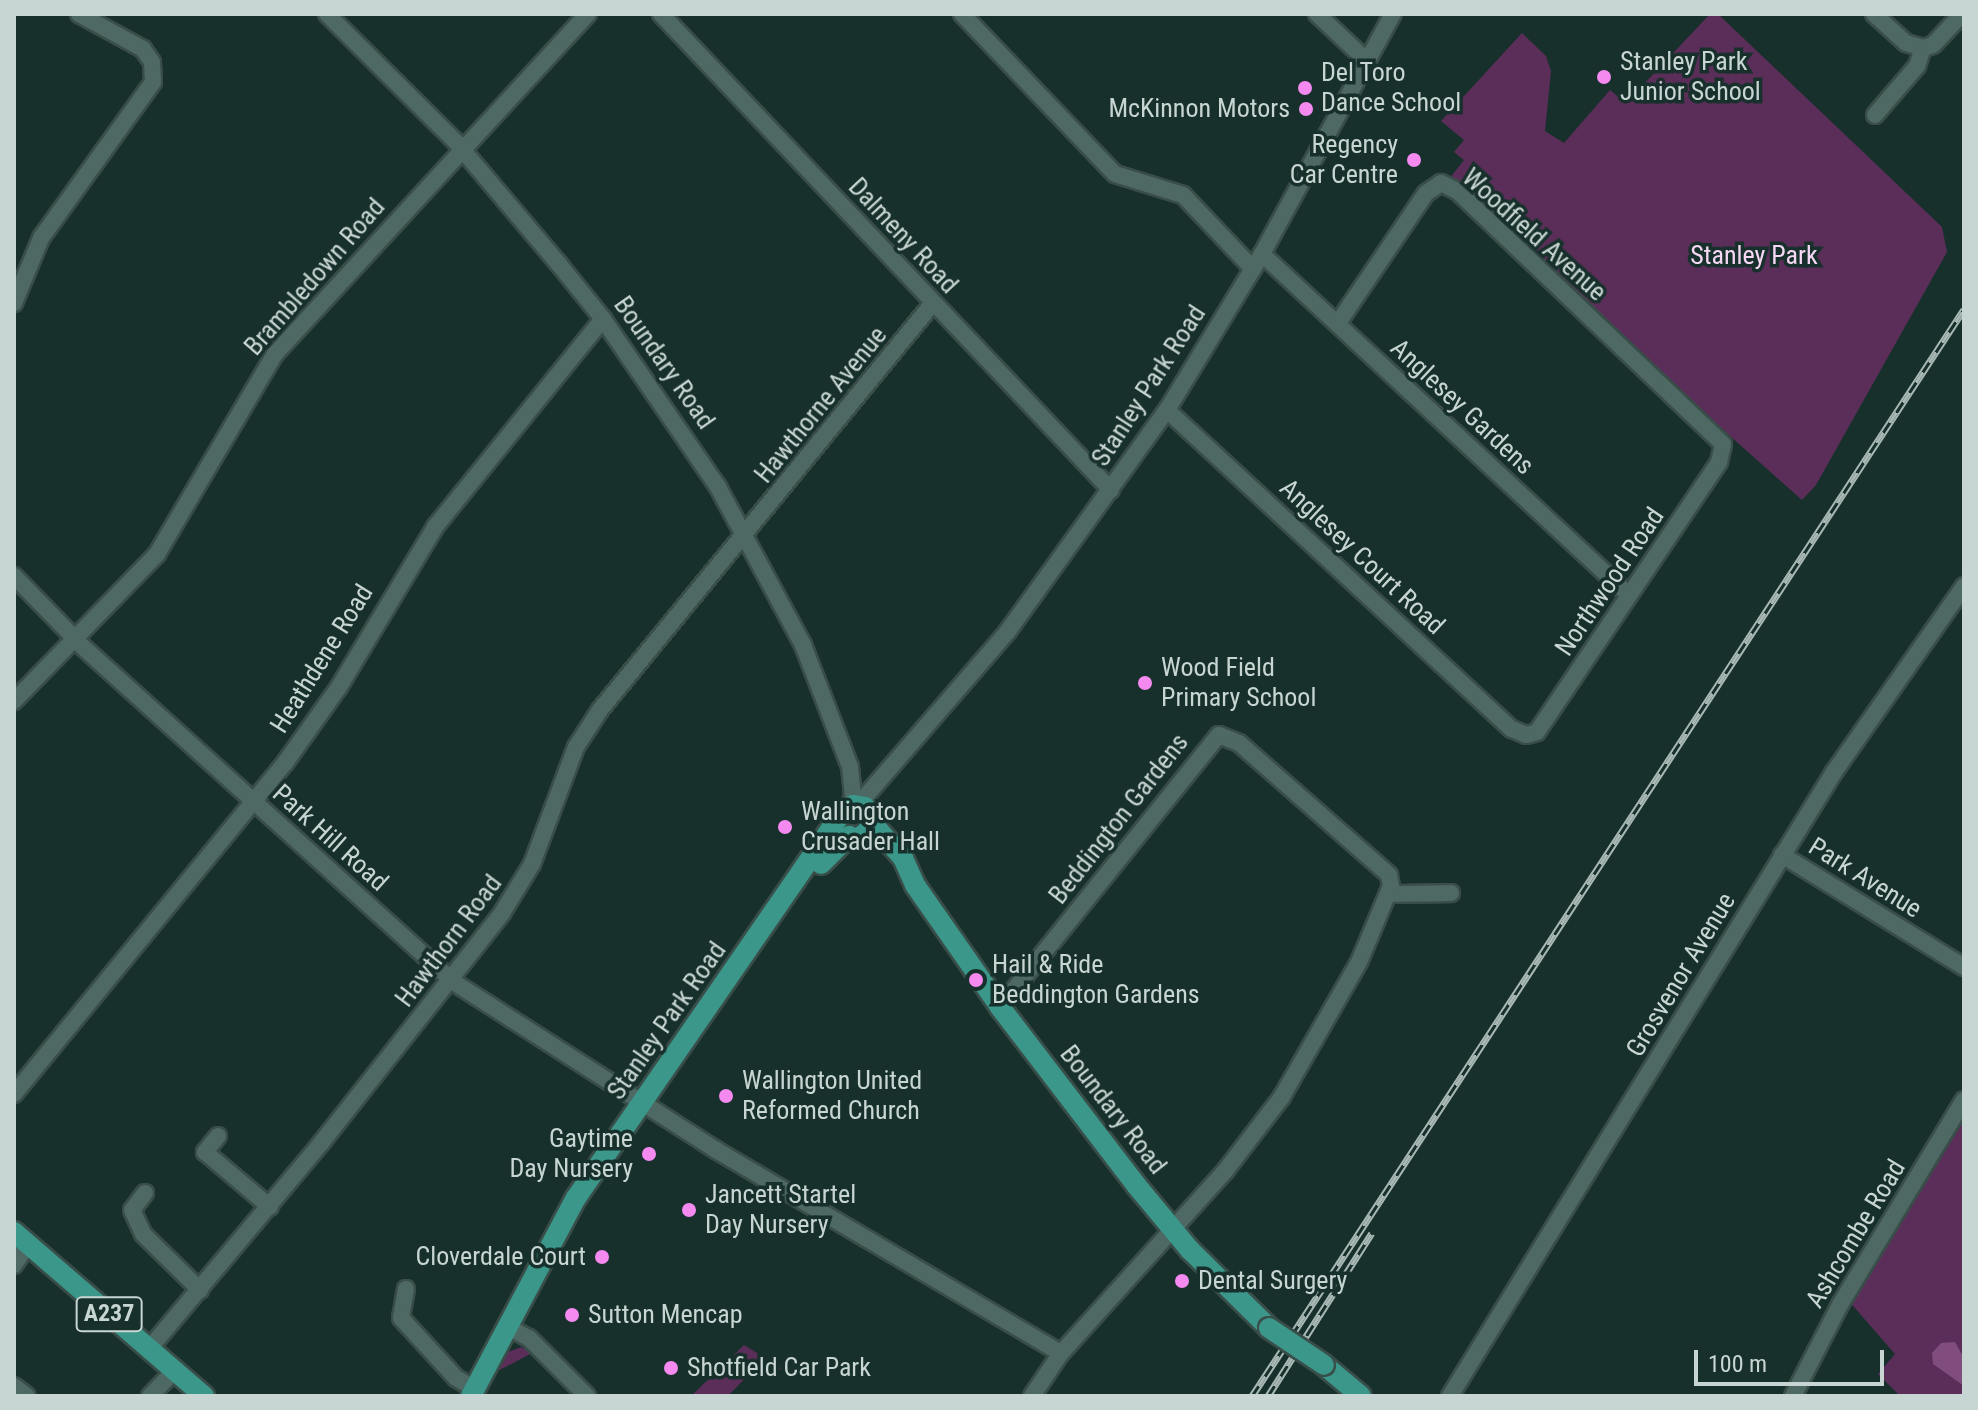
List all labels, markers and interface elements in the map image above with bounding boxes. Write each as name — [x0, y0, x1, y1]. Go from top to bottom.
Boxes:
place label: Stanley Park Junior School — [1620, 46, 1761, 108]
place label: Del Toro Dance School — [1321, 57, 1461, 118]
marker: Stanley Park Junior School — [1595, 68, 1613, 86]
marker: Del Toro Dance School — [1296, 79, 1314, 97]
place label: McKinnon Motors — [1108, 93, 1290, 125]
marker: McKinnon Motors — [1297, 100, 1315, 118]
place label: Regency Car Centre — [1290, 129, 1398, 190]
marker: Regency Car Centre — [1405, 151, 1423, 169]
street label: Woodfield Avenue — [1456, 162, 1612, 308]
street label: Dalmeny Road — [842, 172, 964, 300]
street label: Brambledown Road — [238, 192, 392, 362]
park label: Stanley Park — [1690, 240, 1818, 272]
street label: Boundary Road — [607, 291, 721, 435]
street label: Stanley Park Road — [1085, 300, 1213, 472]
street label: Hawthorne Avenue — [748, 320, 894, 490]
street label: Anglesey Gardens — [1384, 333, 1540, 481]
street label: Anglesey Court Road — [1273, 473, 1451, 641]
street label: Northwood Road — [1549, 502, 1671, 662]
street label: Heathdene Road — [264, 579, 380, 739]
place label: Wood Field Primary School — [1161, 652, 1316, 714]
marker: Wood Field Primary School — [1136, 674, 1154, 692]
street label: Beddington Gardens — [1043, 728, 1195, 910]
street label: Park Hill Road — [266, 778, 394, 898]
place label: Wallington Crusader Hall — [801, 796, 940, 858]
marker: Wallington Crusader Hall — [776, 818, 794, 836]
street label: Park Avenue — [1803, 831, 1927, 925]
street label: Hawthorn Road — [389, 869, 509, 1013]
street label: Grosvenor Avenue — [1620, 887, 1742, 1063]
street label: Stanley Park Road — [601, 936, 733, 1106]
place label: Hail & Ride Beddington Gardens — [992, 949, 1200, 1010]
marker: Hail & Ride Beddington Gardens — [967, 971, 985, 989]
street label: Boundary Road — [1053, 1039, 1173, 1181]
place label: Wallington United Reformed Church — [742, 1065, 922, 1126]
marker: Wallington United Reformed Church — [717, 1087, 735, 1105]
place label: Gaytime Day Nursery — [509, 1123, 633, 1184]
marker: Gaytime Day Nursery — [640, 1145, 658, 1163]
street label: Ashcombe Road — [1800, 1154, 1912, 1314]
place label: Jancett Startel Day Nursery — [705, 1179, 856, 1240]
marker: Jancett Startel Day Nursery — [680, 1201, 698, 1219]
place label: Cloverdale Court — [416, 1241, 586, 1273]
marker: Cloverdale Court — [593, 1248, 611, 1266]
place label: Dental Surgery — [1198, 1265, 1347, 1297]
marker: Dental Surgery — [1173, 1272, 1191, 1290]
road number: A237 — [75, 1294, 143, 1334]
place label: Sutton Mencap — [588, 1299, 743, 1331]
marker: Sutton Mencap — [563, 1306, 581, 1324]
scale bar — [1698, 1334, 1888, 1384]
text: 100 m — [1708, 1350, 1767, 1378]
place label: Shotfield Car Park — [687, 1352, 871, 1384]
marker: Shotfield Car Park — [662, 1359, 680, 1377]

